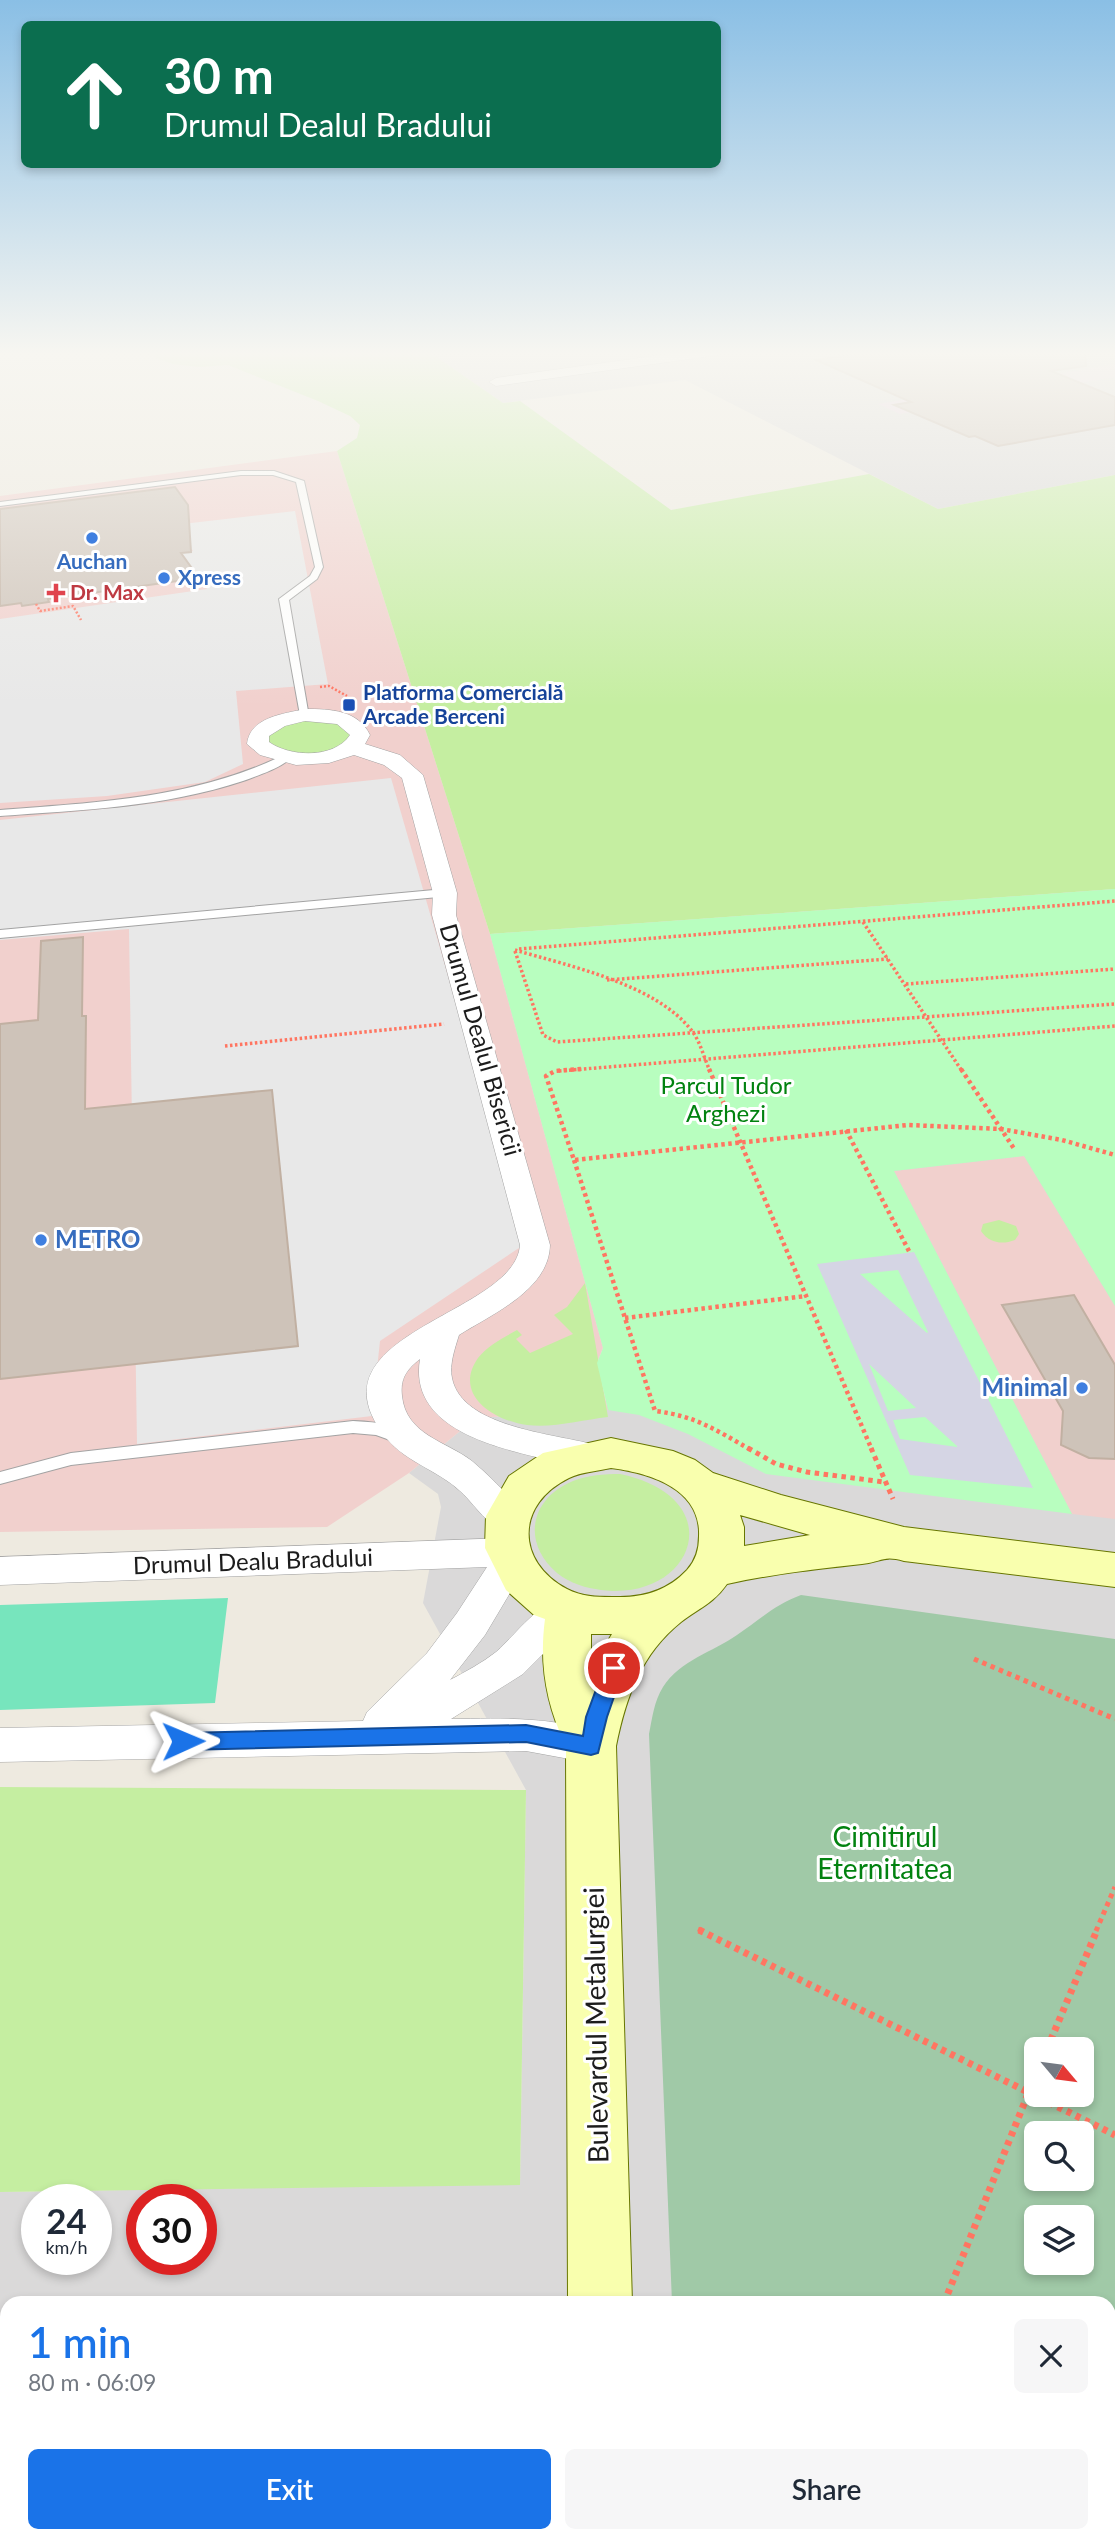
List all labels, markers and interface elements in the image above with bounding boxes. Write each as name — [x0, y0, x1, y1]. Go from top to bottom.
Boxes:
text: 30 m — [164, 46, 274, 104]
icon: ahead — [49, 49, 140, 140]
text: Drumul Dealul Bradului — [164, 105, 492, 144]
marker: Auchan — [84, 530, 100, 546]
place label: Auchan — [56, 548, 127, 573]
place label: Xpress — [178, 564, 241, 589]
marker: Xpress — [156, 570, 172, 586]
place label: Dr. Max — [70, 579, 144, 604]
marker: Dr. Max — [48, 585, 64, 601]
place label: Platforma Comercială Arcade Berceni — [362, 679, 563, 728]
marker: Platforma Comercială Arcade Berceni — [341, 697, 357, 713]
street label: Drumul Dealul Bisericii — [434, 920, 528, 1159]
park label: Parcul Tudor Arghezi — [661, 1070, 792, 1127]
place label: METRO — [55, 1224, 140, 1253]
marker: METRO — [33, 1232, 49, 1248]
place label: Minimal — [982, 1372, 1068, 1401]
marker: Minimal — [1074, 1380, 1090, 1396]
street label: Drumul Dealu Bradului — [132, 1542, 374, 1579]
pin — [584, 1638, 644, 1698]
icon: arrive — [595, 1649, 633, 1687]
position arrow — [146, 1704, 220, 1778]
park label: Cimitirul Eternitatea — [817, 1819, 953, 1885]
street label: Bulevardul Metalurgiei — [576, 1887, 614, 2163]
north arrow — [1024, 2037, 1094, 2107]
map controls — [1024, 2037, 1094, 2275]
button: search — [1024, 2121, 1094, 2191]
speed limit sign: 30 — [126, 2184, 217, 2275]
text: 24 — [46, 2199, 87, 2241]
button: layers — [1024, 2205, 1094, 2275]
text: km/h — [45, 2236, 88, 2258]
text: 1 min — [28, 2317, 132, 2367]
button: close — [1014, 2319, 1088, 2393]
text: 80 m · 06:09 — [28, 2368, 156, 2396]
button: Exit — [28, 2449, 551, 2529]
button: Share — [565, 2449, 1088, 2529]

